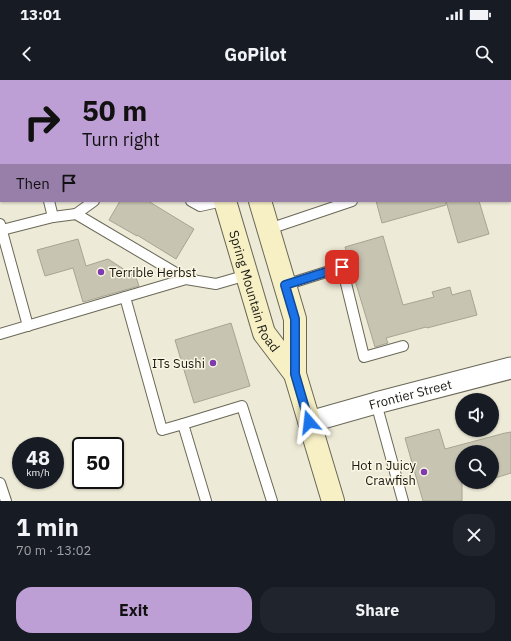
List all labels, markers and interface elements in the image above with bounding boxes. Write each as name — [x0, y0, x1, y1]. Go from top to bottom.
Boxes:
text: 13:01 — [20, 5, 61, 24]
icon: back — [16, 43, 38, 65]
text: GoPilot — [224, 43, 287, 66]
icon: search — [473, 43, 495, 65]
text: 50 m — [82, 92, 147, 129]
icon: right — [16, 96, 68, 148]
text: Turn right — [82, 128, 160, 151]
icon: arrive — [58, 172, 80, 194]
text: Then — [16, 174, 50, 193]
street label: Spring Mountain Road — [226, 228, 284, 355]
pin — [325, 250, 359, 284]
icon: arrive — [331, 256, 353, 278]
place label: Terrible Herbst — [109, 264, 196, 281]
marker: Terrible Herbst — [96, 267, 106, 277]
place label: ITs Sushi — [152, 355, 205, 372]
marker: ITs Sushi — [208, 358, 218, 368]
street label: Frontier Street — [367, 375, 453, 413]
map controls — [455, 393, 499, 489]
button: sound — [455, 393, 499, 437]
position arrow — [288, 401, 330, 443]
speed limit sign: 50 — [72, 437, 124, 489]
text: 48 — [26, 444, 50, 471]
button: search — [455, 445, 499, 489]
place label: Hot n Juicy Crawfish — [351, 457, 416, 489]
text: km/h — [26, 466, 50, 479]
marker: Hot n Juicy Crawfish — [419, 467, 429, 477]
text: 1 min — [16, 511, 79, 543]
button: close — [453, 514, 495, 556]
text: 70 m · 13:02 — [16, 542, 91, 559]
button: Exit — [16, 587, 252, 633]
button: Share — [260, 587, 495, 633]

